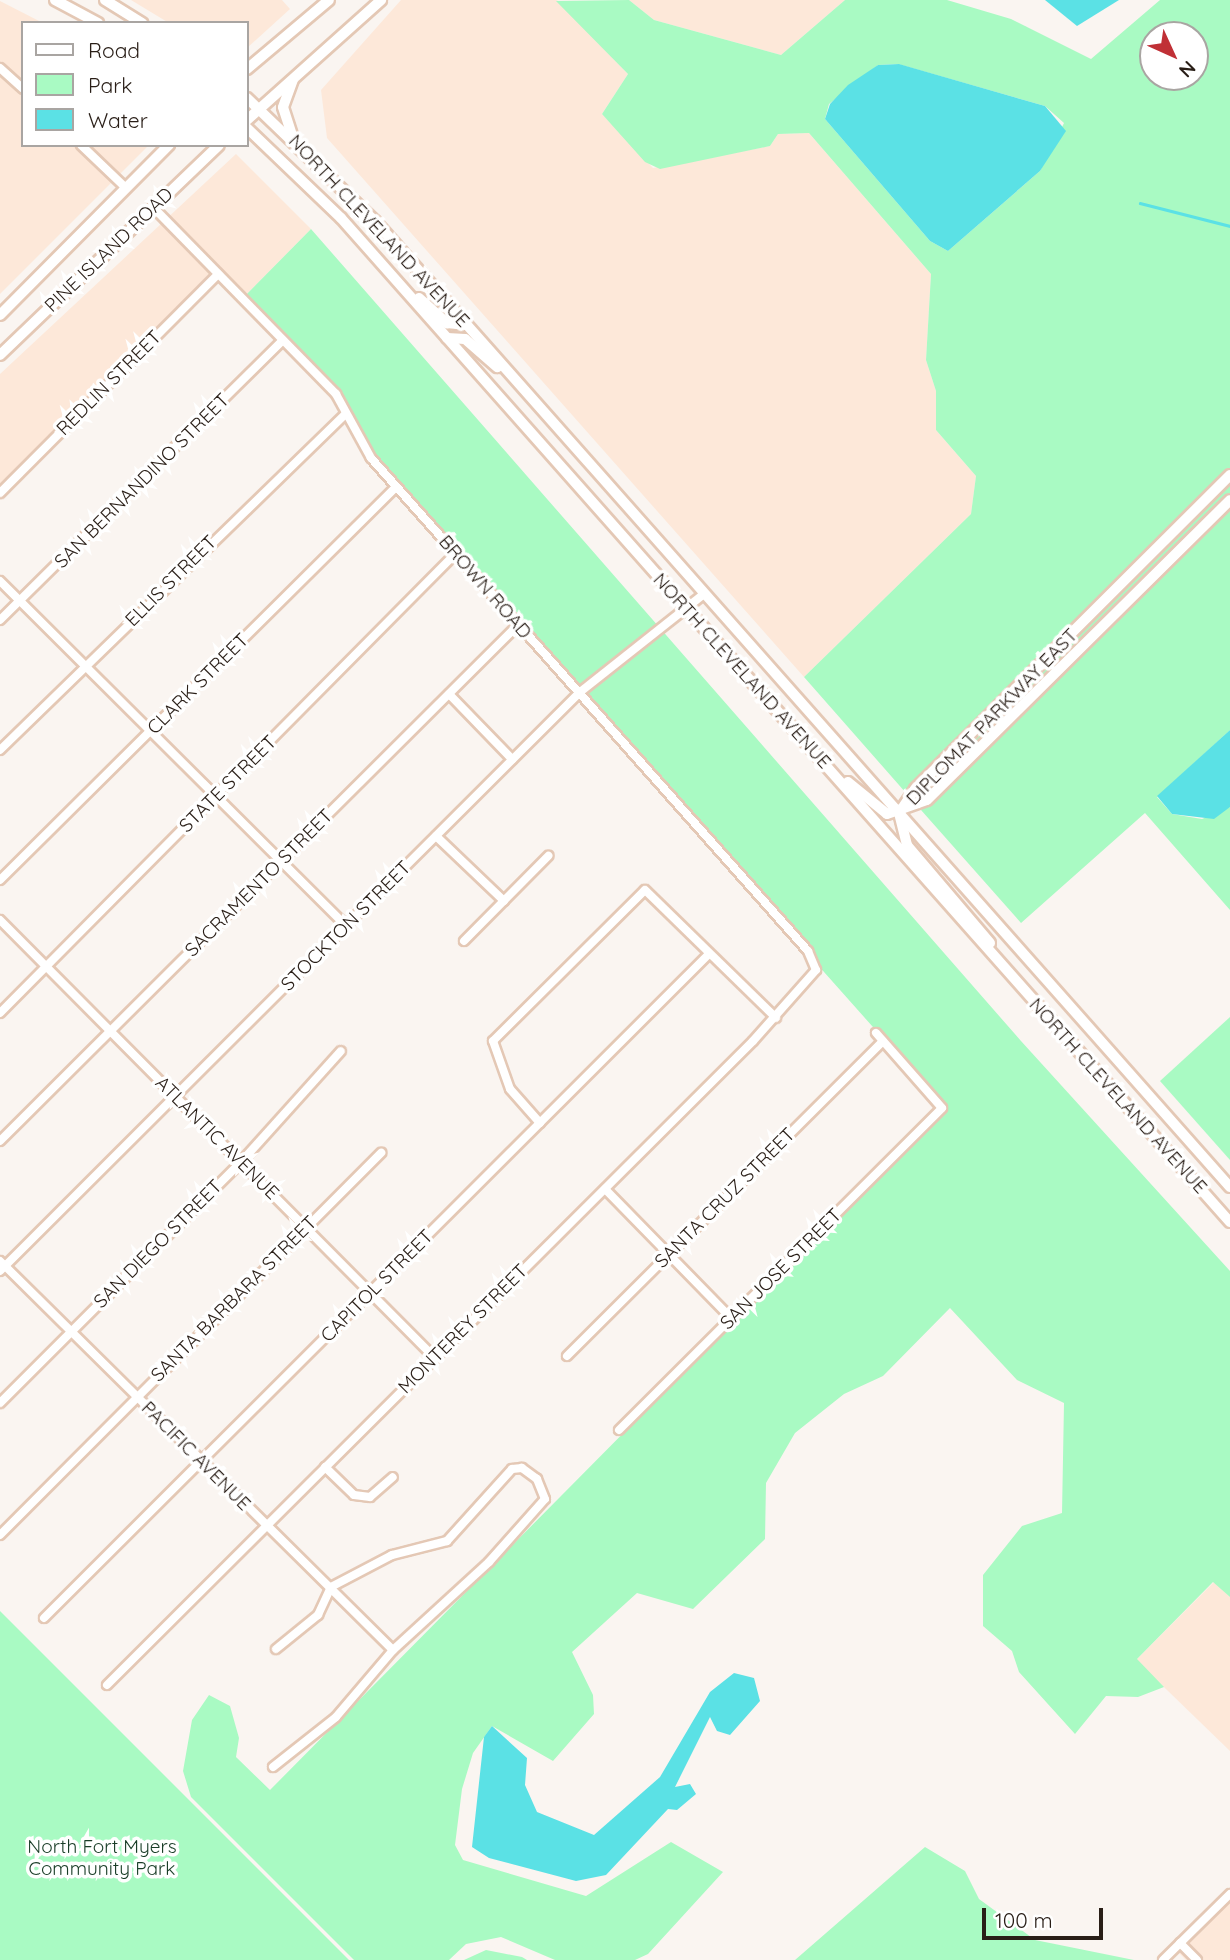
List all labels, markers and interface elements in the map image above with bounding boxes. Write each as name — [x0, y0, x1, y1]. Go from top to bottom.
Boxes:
legend — [21, 21, 248, 147]
north arrow — [1139, 21, 1209, 91]
text: Road — [88, 37, 140, 63]
text: N — [1174, 56, 1201, 83]
text: Park — [88, 72, 132, 98]
text: Water — [88, 107, 148, 133]
street label: NORTH CLEVELAND AVENUE — [284, 130, 474, 332]
street label: PINE ISLAND ROAD — [40, 183, 178, 317]
street label: REDLIN STREET — [52, 326, 166, 440]
street label: SAN BERNANDINO STREET — [50, 389, 234, 573]
street label: ELLIS STREET — [121, 531, 221, 631]
street label: BROWN ROAD — [434, 531, 536, 643]
street label: NORTH CLEVELAND AVENUE — [648, 569, 836, 773]
street label: DIPLOMAT PARKWAY EAST — [902, 624, 1082, 810]
street label: CLARK STREET — [143, 629, 253, 739]
street label: STATE STREET — [175, 731, 281, 837]
street label: SACRAMENTO STREET — [180, 804, 338, 962]
street label: STOCKTON STREET — [276, 856, 416, 996]
street label: NORTH CLEVELAND AVENUE — [1024, 994, 1212, 1198]
street label: ATLANTIC AVENUE — [151, 1072, 283, 1204]
street label: SANTA CRUZ STREET — [650, 1123, 800, 1273]
street label: SAN DIEGO STREET — [89, 1175, 227, 1313]
street label: SAN JOSE STREET — [716, 1204, 846, 1334]
street label: SANTA BARBARA STREET — [146, 1211, 322, 1387]
street label: CAPITOL STREET — [316, 1225, 438, 1347]
street label: MONTEREY STREET — [394, 1260, 532, 1398]
street label: PACIFIC AVENUE — [137, 1397, 255, 1515]
park label: North Fort Myers Community Park — [27, 1836, 177, 1880]
scale bar — [985, 1894, 1106, 1938]
text: 100 m — [995, 1907, 1053, 1933]

